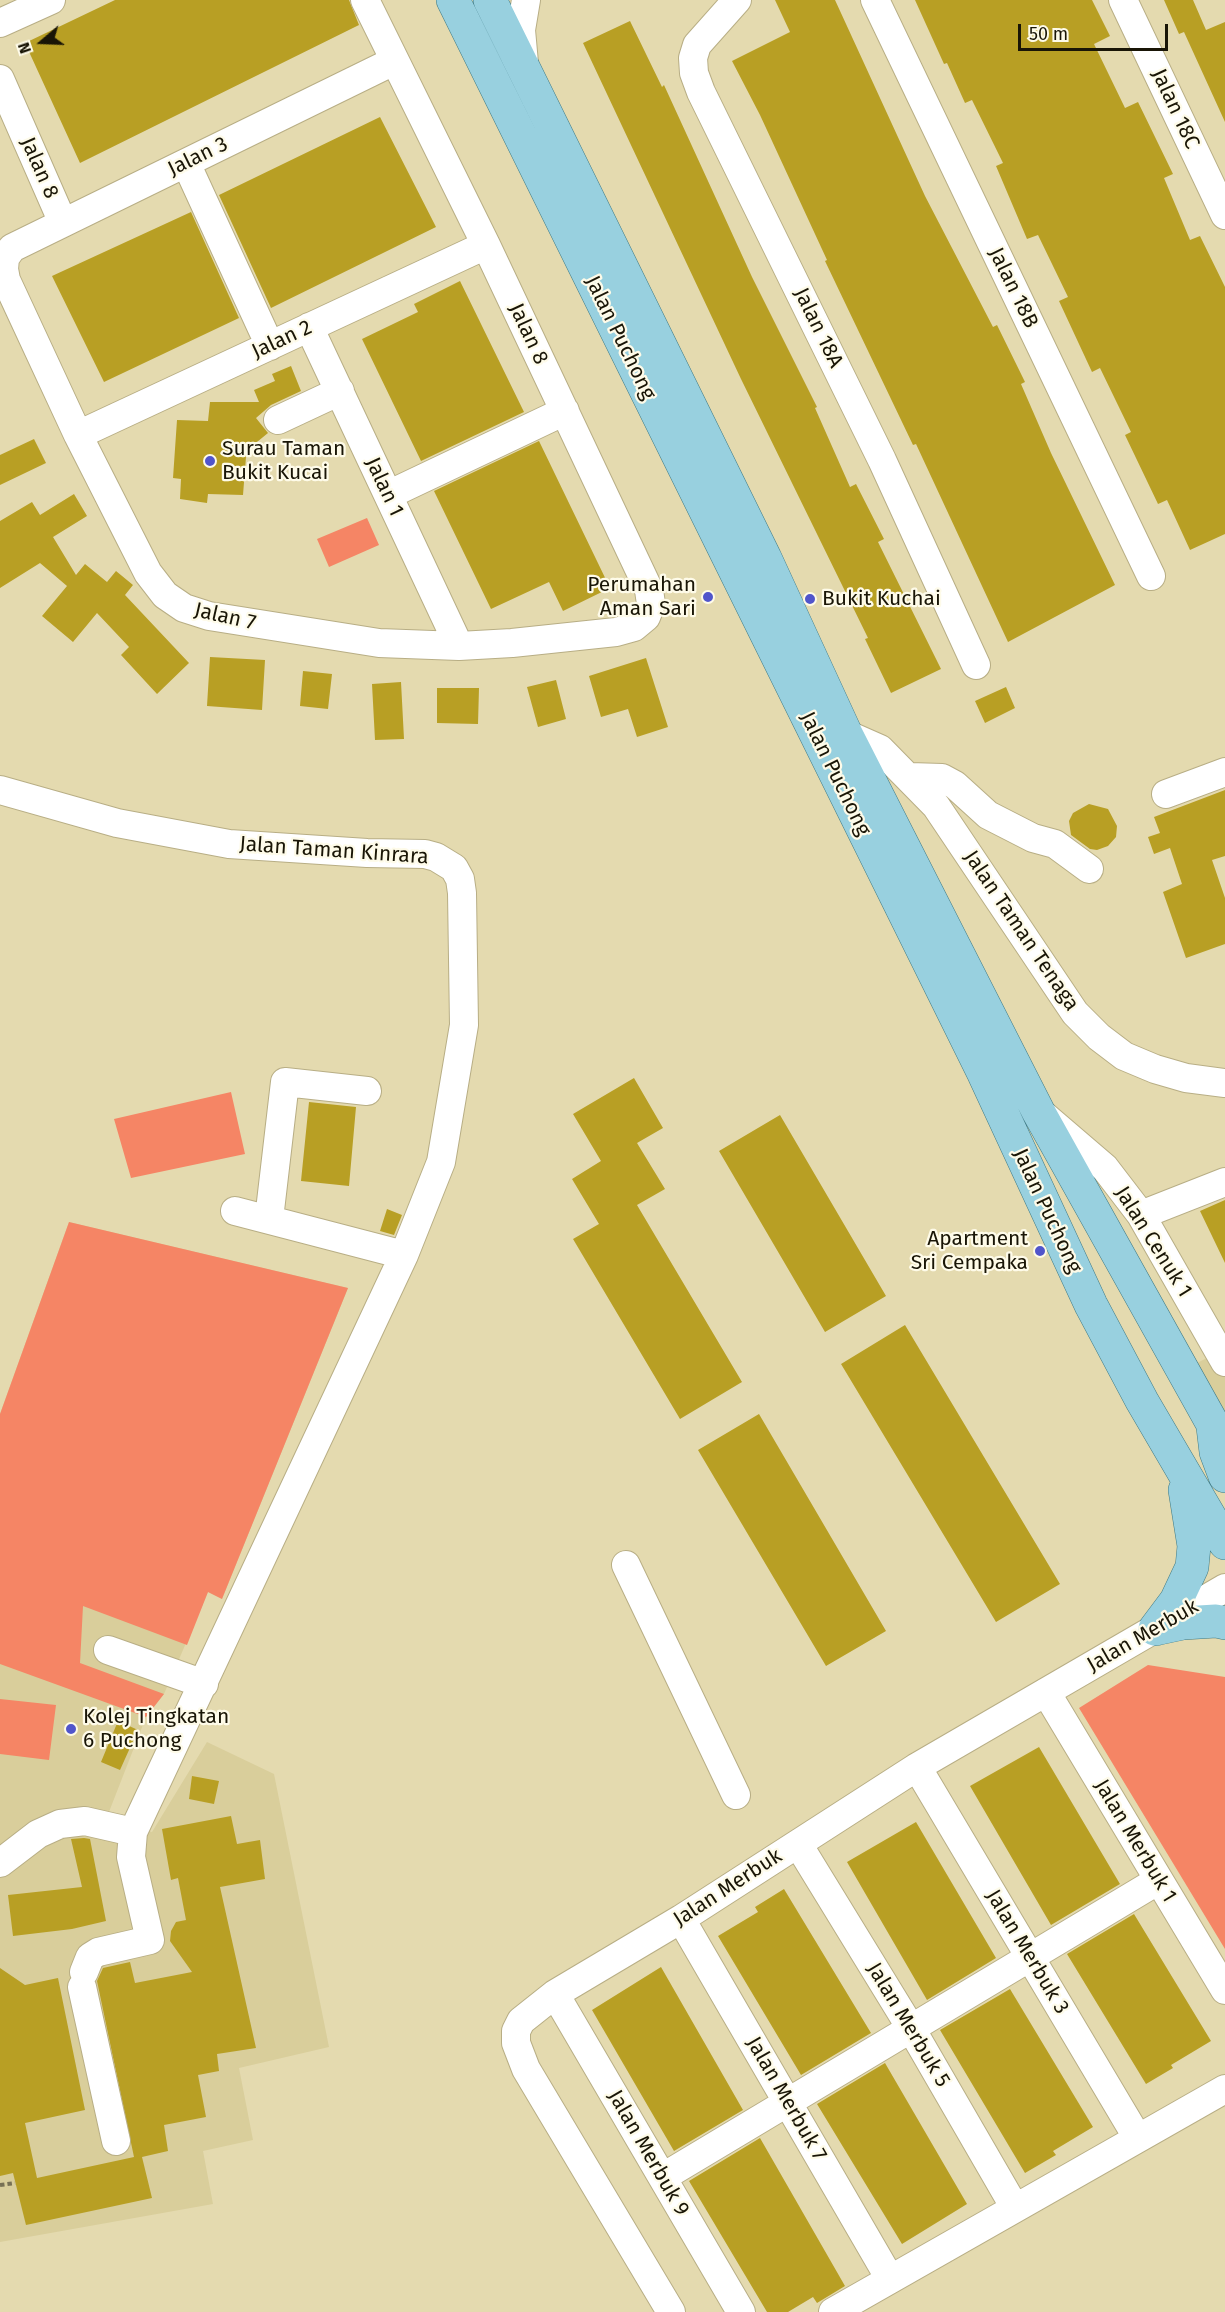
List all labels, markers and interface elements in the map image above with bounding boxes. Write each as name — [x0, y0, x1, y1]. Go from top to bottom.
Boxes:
north arrow — [12, 12, 72, 72]
scale bar — [1021, 12, 1171, 50]
text: 50 m — [1029, 23, 1068, 45]
text: N — [14, 40, 35, 56]
street label: Jalan 18C — [1146, 65, 1204, 153]
street label: Jalan 3 — [164, 132, 232, 182]
street label: Jalan 8 — [14, 133, 64, 203]
street label: Jalan 18B — [983, 244, 1043, 332]
street label: Jalan Puchong — [579, 272, 661, 404]
street label: Jalan 18A — [788, 284, 848, 372]
street label: Jalan 8 — [503, 299, 553, 369]
street label: Jalan 2 — [248, 315, 316, 365]
place label: Surau Taman Bukit Kucai — [222, 436, 345, 486]
marker: Surau Taman Bukit Kucai — [203, 454, 217, 468]
street label: Jalan 1 — [359, 454, 409, 520]
place label: Perumahan Aman Sari — [587, 572, 696, 622]
place label: Bukit Kuchai — [822, 586, 941, 612]
marker: Perumahan Aman Sari — [701, 590, 715, 604]
marker: Bukit Kuchai — [803, 592, 817, 606]
street label: Jalan 7 — [192, 598, 258, 636]
street label: Jalan Puchong — [794, 708, 876, 840]
street label: Jalan Taman Kinrara — [239, 832, 429, 870]
street label: Jalan Taman Tenaga — [958, 846, 1084, 1016]
street label: Jalan Puchong — [1007, 1145, 1087, 1277]
street label: Jalan Cenuk 1 — [1109, 1182, 1197, 1302]
place label: Apartment Sri Cempaka — [911, 1226, 1028, 1276]
marker: Apartment Sri Cempaka — [1033, 1244, 1047, 1258]
street label: Jalan Merbuk — [1083, 1594, 1203, 1678]
place label: Kolej Tingkatan 6 Puchong — [83, 1704, 229, 1754]
marker: Kolej Tingkatan 6 Puchong — [64, 1722, 78, 1736]
street label: Jalan Merbuk 1 — [1088, 1775, 1182, 1907]
street label: Jalan Merbuk — [669, 1844, 787, 1932]
street label: Jalan Merbuk 3 — [980, 1885, 1074, 2019]
street label: Jalan Merbuk 5 — [861, 1958, 955, 2092]
street label: Jalan Merbuk 7 — [740, 2032, 832, 2166]
street label: Jalan Merbuk 9 — [602, 2086, 694, 2220]

